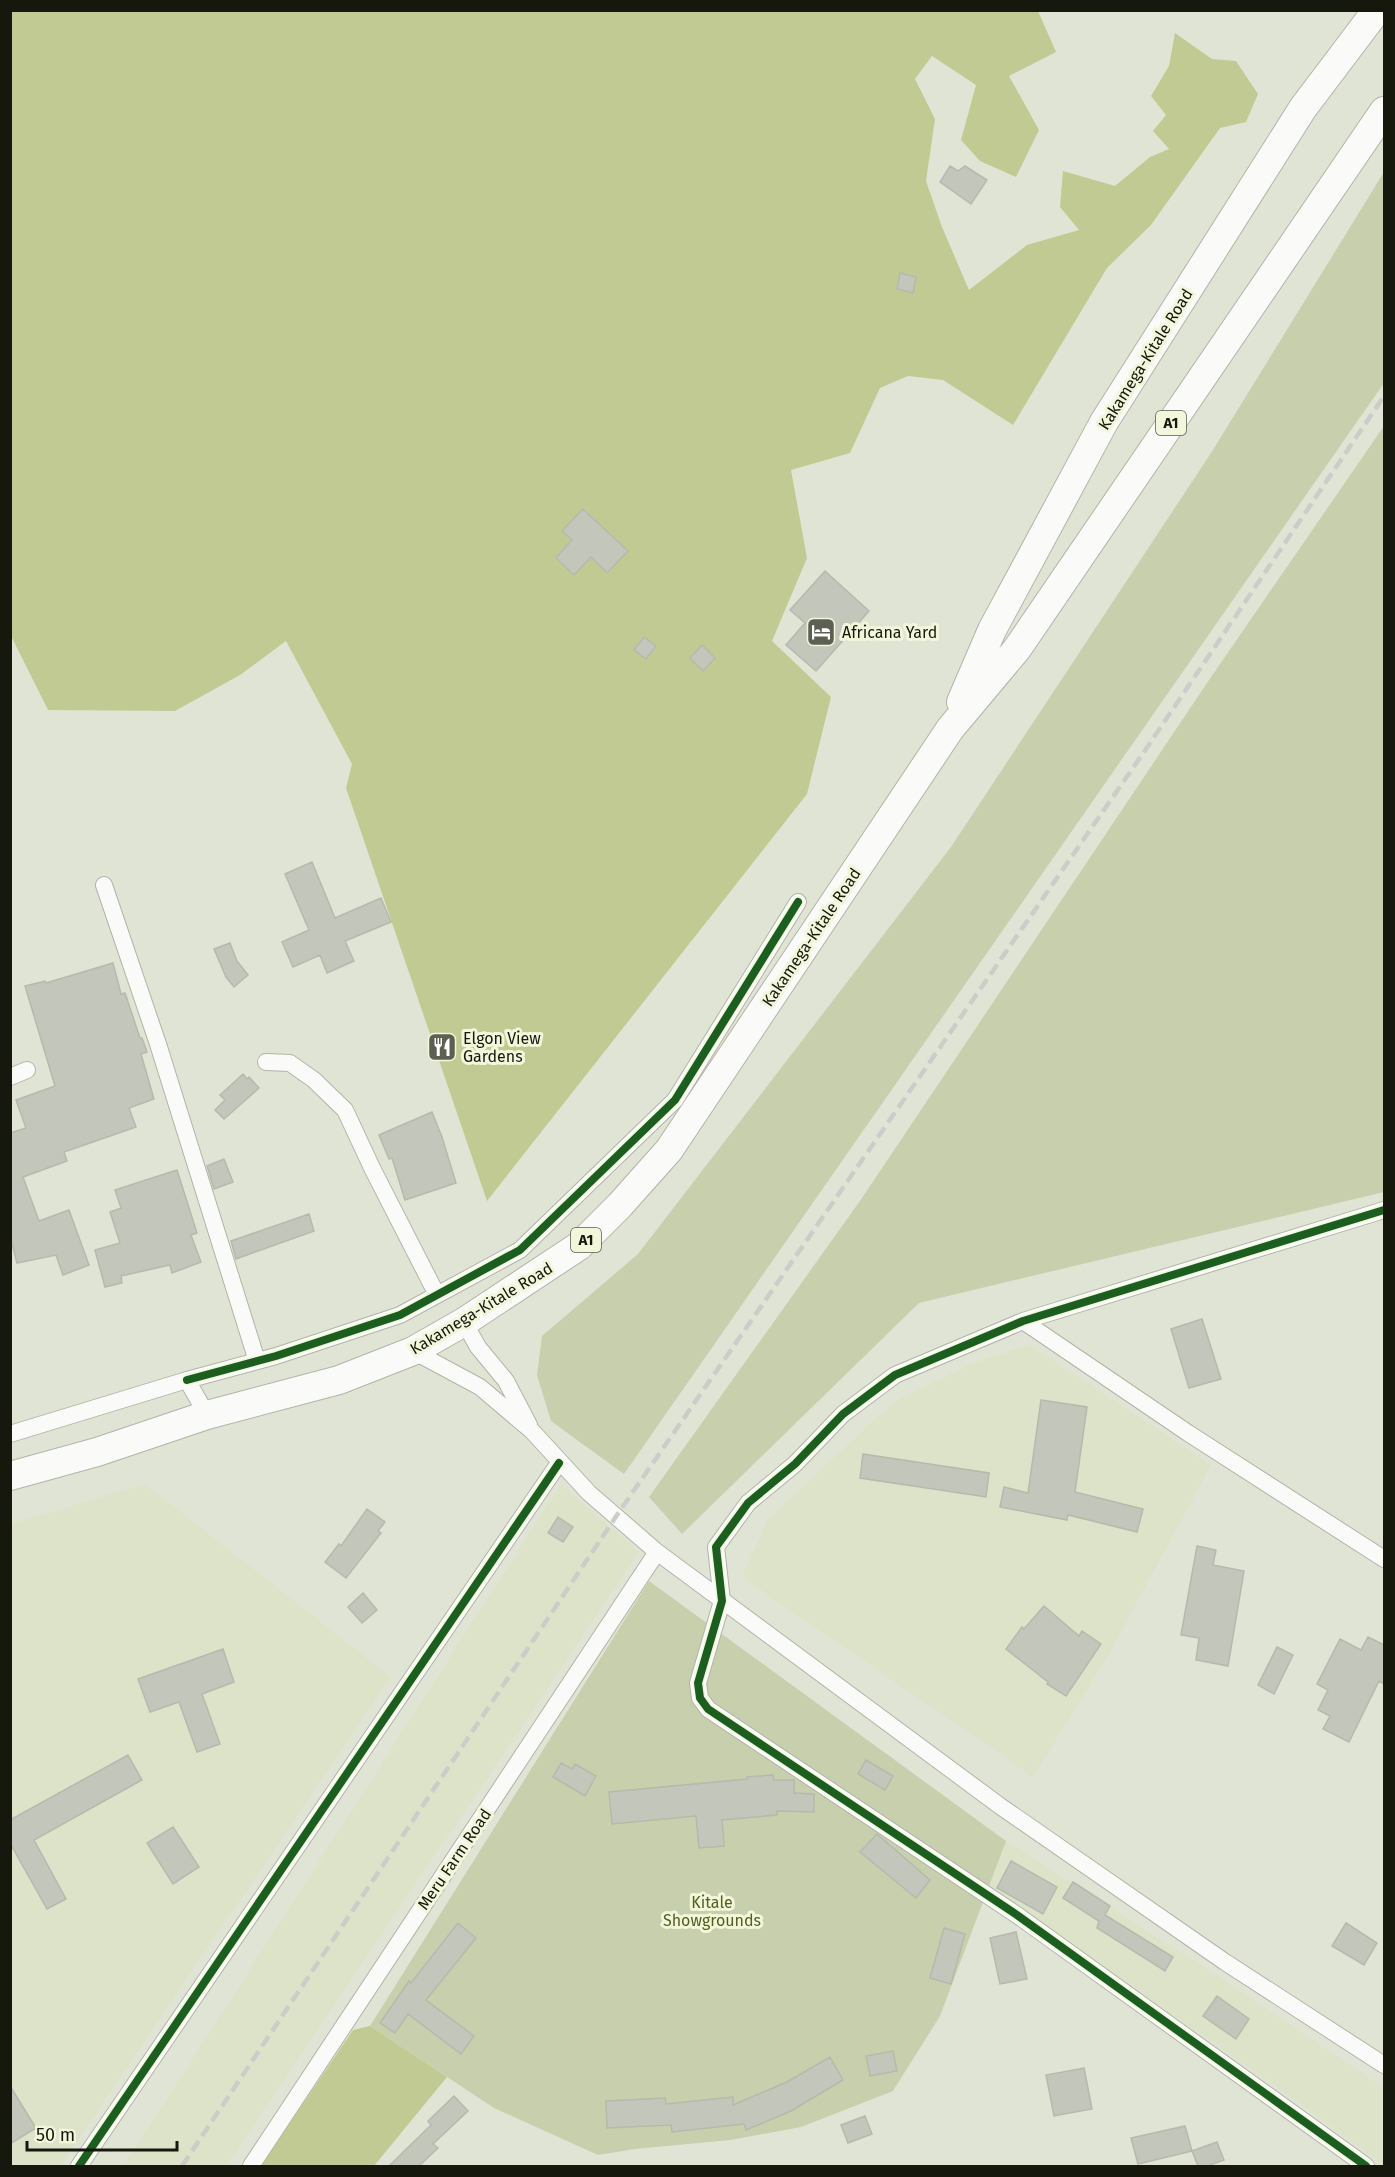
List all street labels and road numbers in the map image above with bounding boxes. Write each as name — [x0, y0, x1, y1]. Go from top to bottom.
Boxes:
street label: Kakamega-Kitale Road — [1094, 285, 1197, 433]
road number: A1 — [1156, 411, 1186, 435]
street label: Kakamega-Kitale Road — [758, 865, 865, 1010]
road number: A1 — [571, 1228, 601, 1252]
street label: Kakamega-Kitale Road — [407, 1258, 556, 1358]
street label: Meru Farm Road — [414, 1805, 495, 1913]

